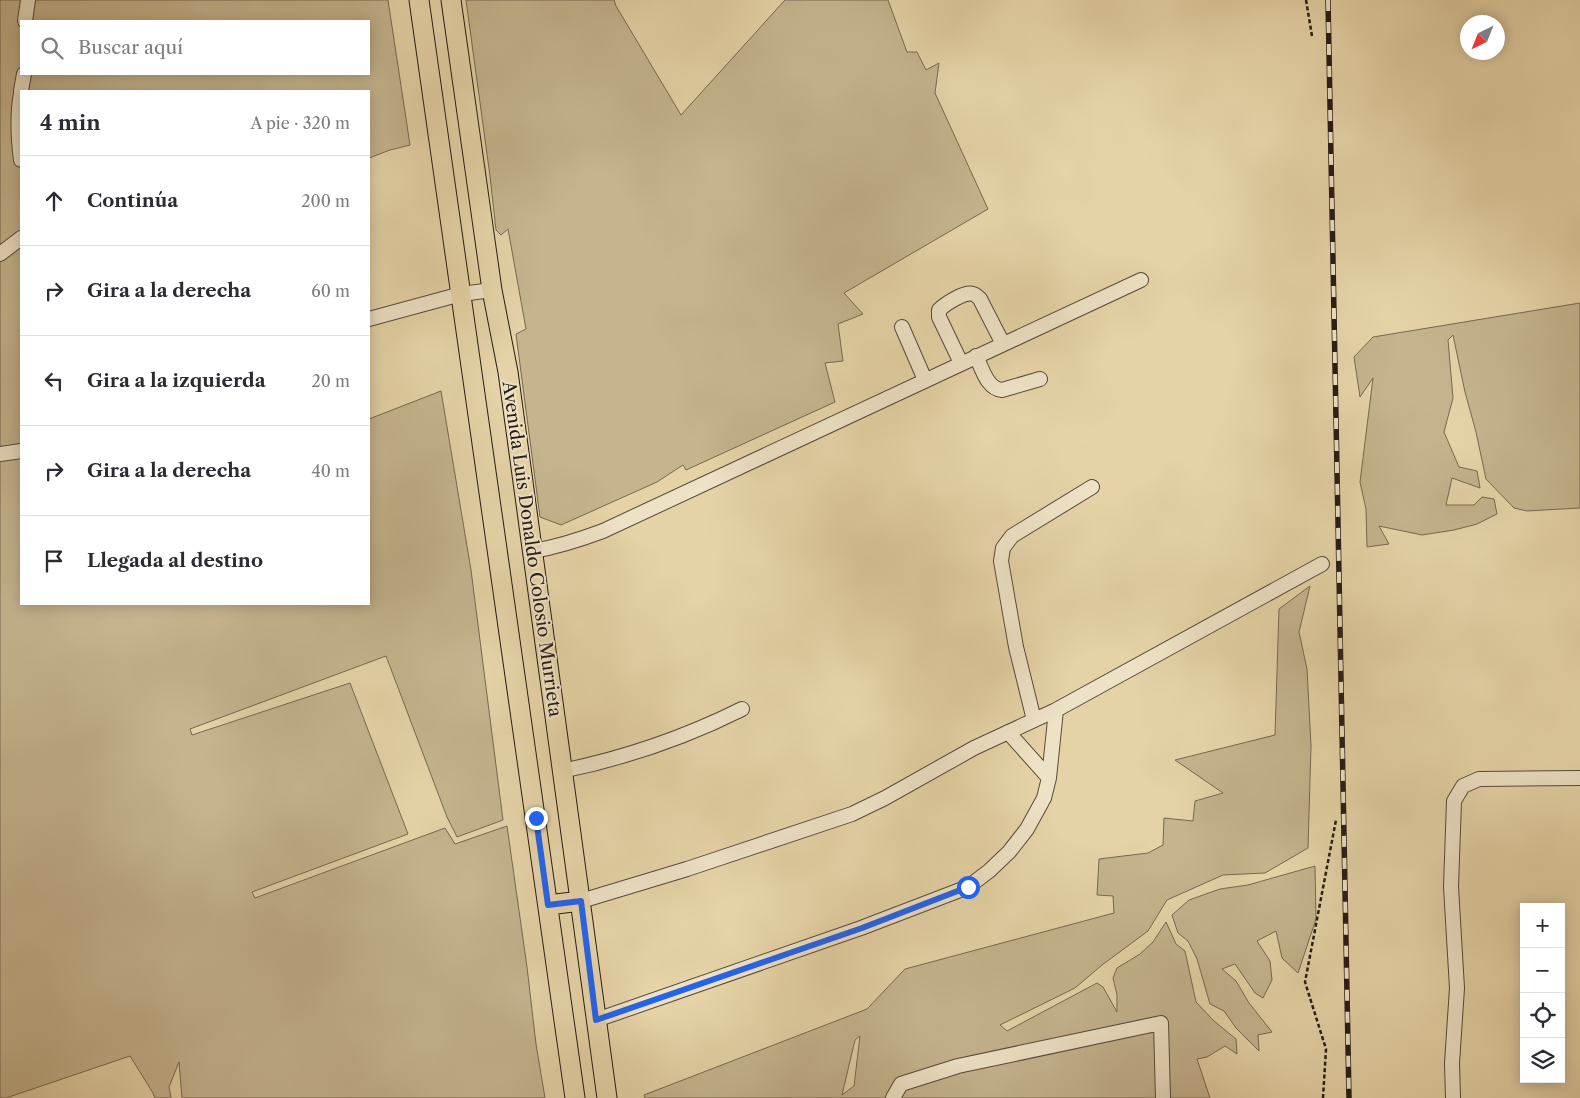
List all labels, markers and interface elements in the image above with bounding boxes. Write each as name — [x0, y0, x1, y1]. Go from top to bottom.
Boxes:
north arrow — [1460, 15, 1505, 60]
search box — [20, 20, 370, 75]
icon: search — [38, 34, 66, 62]
text: Buscar aquí — [78, 36, 183, 59]
text: 4 min — [40, 110, 101, 135]
text: A pie · 320 m — [250, 113, 350, 133]
icon: ahead — [40, 187, 68, 215]
text: Continúa — [87, 189, 178, 212]
text: 200 m — [301, 191, 350, 211]
icon: right — [40, 277, 68, 305]
text: Gira a la derecha — [87, 279, 251, 302]
text: 60 m — [311, 281, 350, 301]
icon: left — [40, 367, 68, 395]
text: Gira a la izquierda — [87, 369, 266, 392]
text: 20 m — [311, 371, 350, 391]
street label: Avenida Luis Donaldo Colosio Murrieta — [497, 379, 567, 719]
icon: right — [40, 457, 68, 485]
text: Gira a la derecha — [87, 459, 251, 482]
text: 40 m — [311, 461, 350, 481]
icon: arrive — [40, 547, 68, 575]
text: Llegada al destino — [87, 549, 263, 572]
route end — [525, 807, 548, 830]
route start — [957, 876, 980, 899]
map controls — [1520, 903, 1565, 1083]
button: + — [1520, 903, 1565, 948]
button: − — [1520, 948, 1565, 993]
button: locate — [1520, 993, 1565, 1038]
button: layers — [1520, 1038, 1565, 1083]

